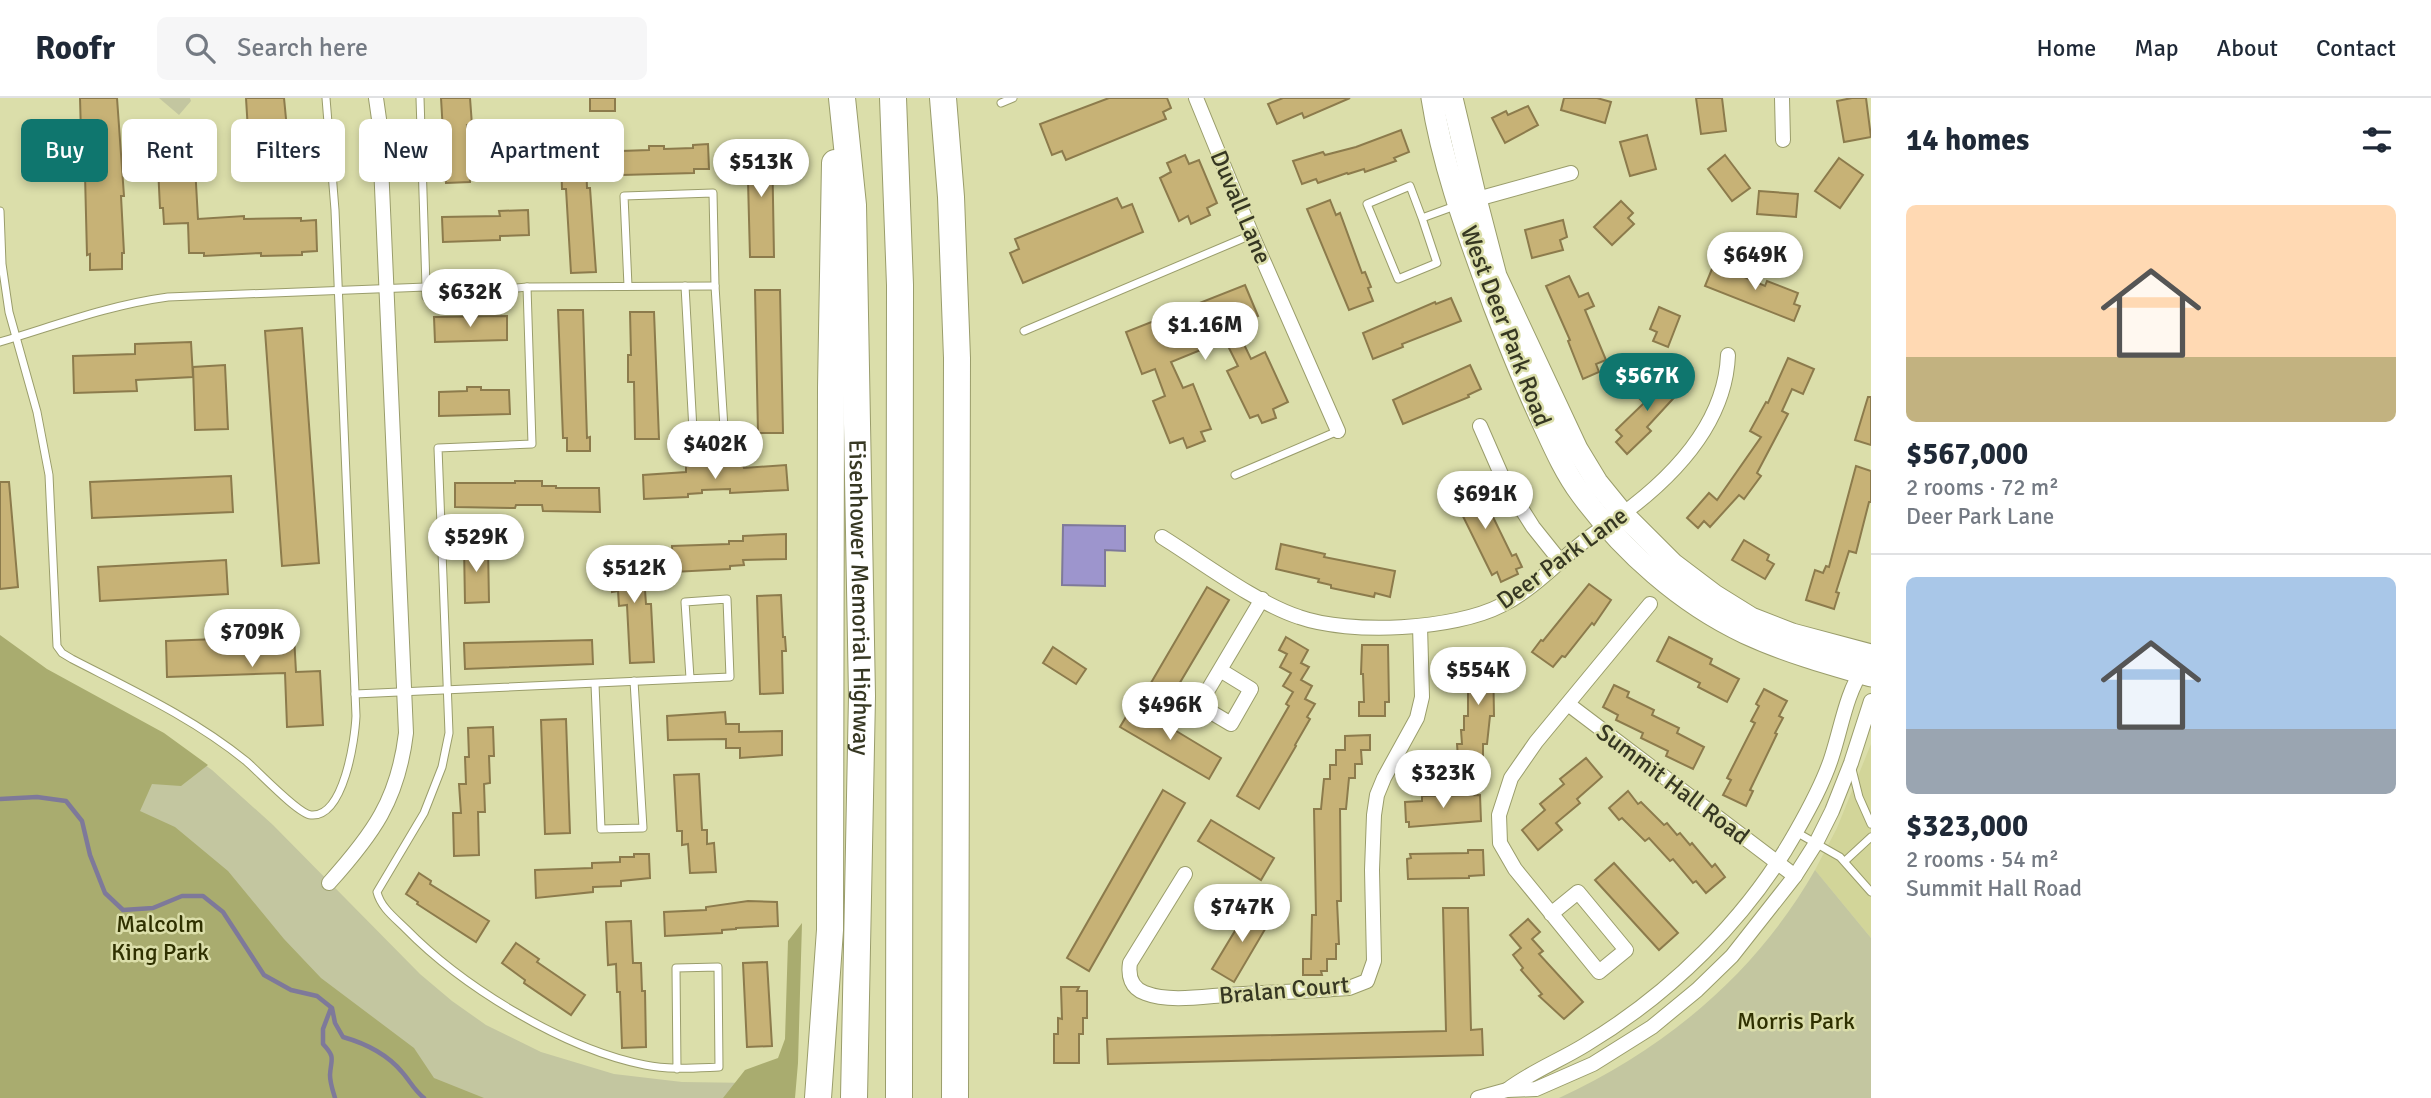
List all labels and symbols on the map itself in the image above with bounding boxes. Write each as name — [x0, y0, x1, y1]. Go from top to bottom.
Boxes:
pin: $513K — [712, 140, 810, 199]
street label: Duvall Lane — [1204, 146, 1278, 268]
street label: West Deer Park Road — [1454, 222, 1558, 430]
pin: $649K — [1706, 232, 1804, 292]
pin: $632K — [421, 270, 519, 329]
pin: $1.16M — [1148, 302, 1262, 362]
pin: $567K — [1598, 354, 1696, 413]
pin: $402K — [666, 422, 764, 481]
street label: Eisenhower Memorial Highway — [842, 439, 877, 756]
pin: $691K — [1436, 472, 1534, 531]
street label: Deer Park Lane — [1491, 500, 1633, 616]
pin: $529K — [427, 514, 525, 574]
pin: $512K — [585, 546, 683, 605]
pin: $709K — [203, 610, 301, 669]
pin: $554K — [1429, 648, 1527, 707]
pin: $496K — [1121, 682, 1219, 742]
street label: Summit Hall Road — [1591, 717, 1755, 851]
pin: $323K — [1394, 750, 1492, 810]
pin: $747K — [1193, 884, 1291, 944]
park label: Malcolm King Park — [111, 909, 209, 967]
street label: Bralan Court — [1218, 969, 1350, 1011]
park label: Morris Park — [1737, 1006, 1855, 1036]

